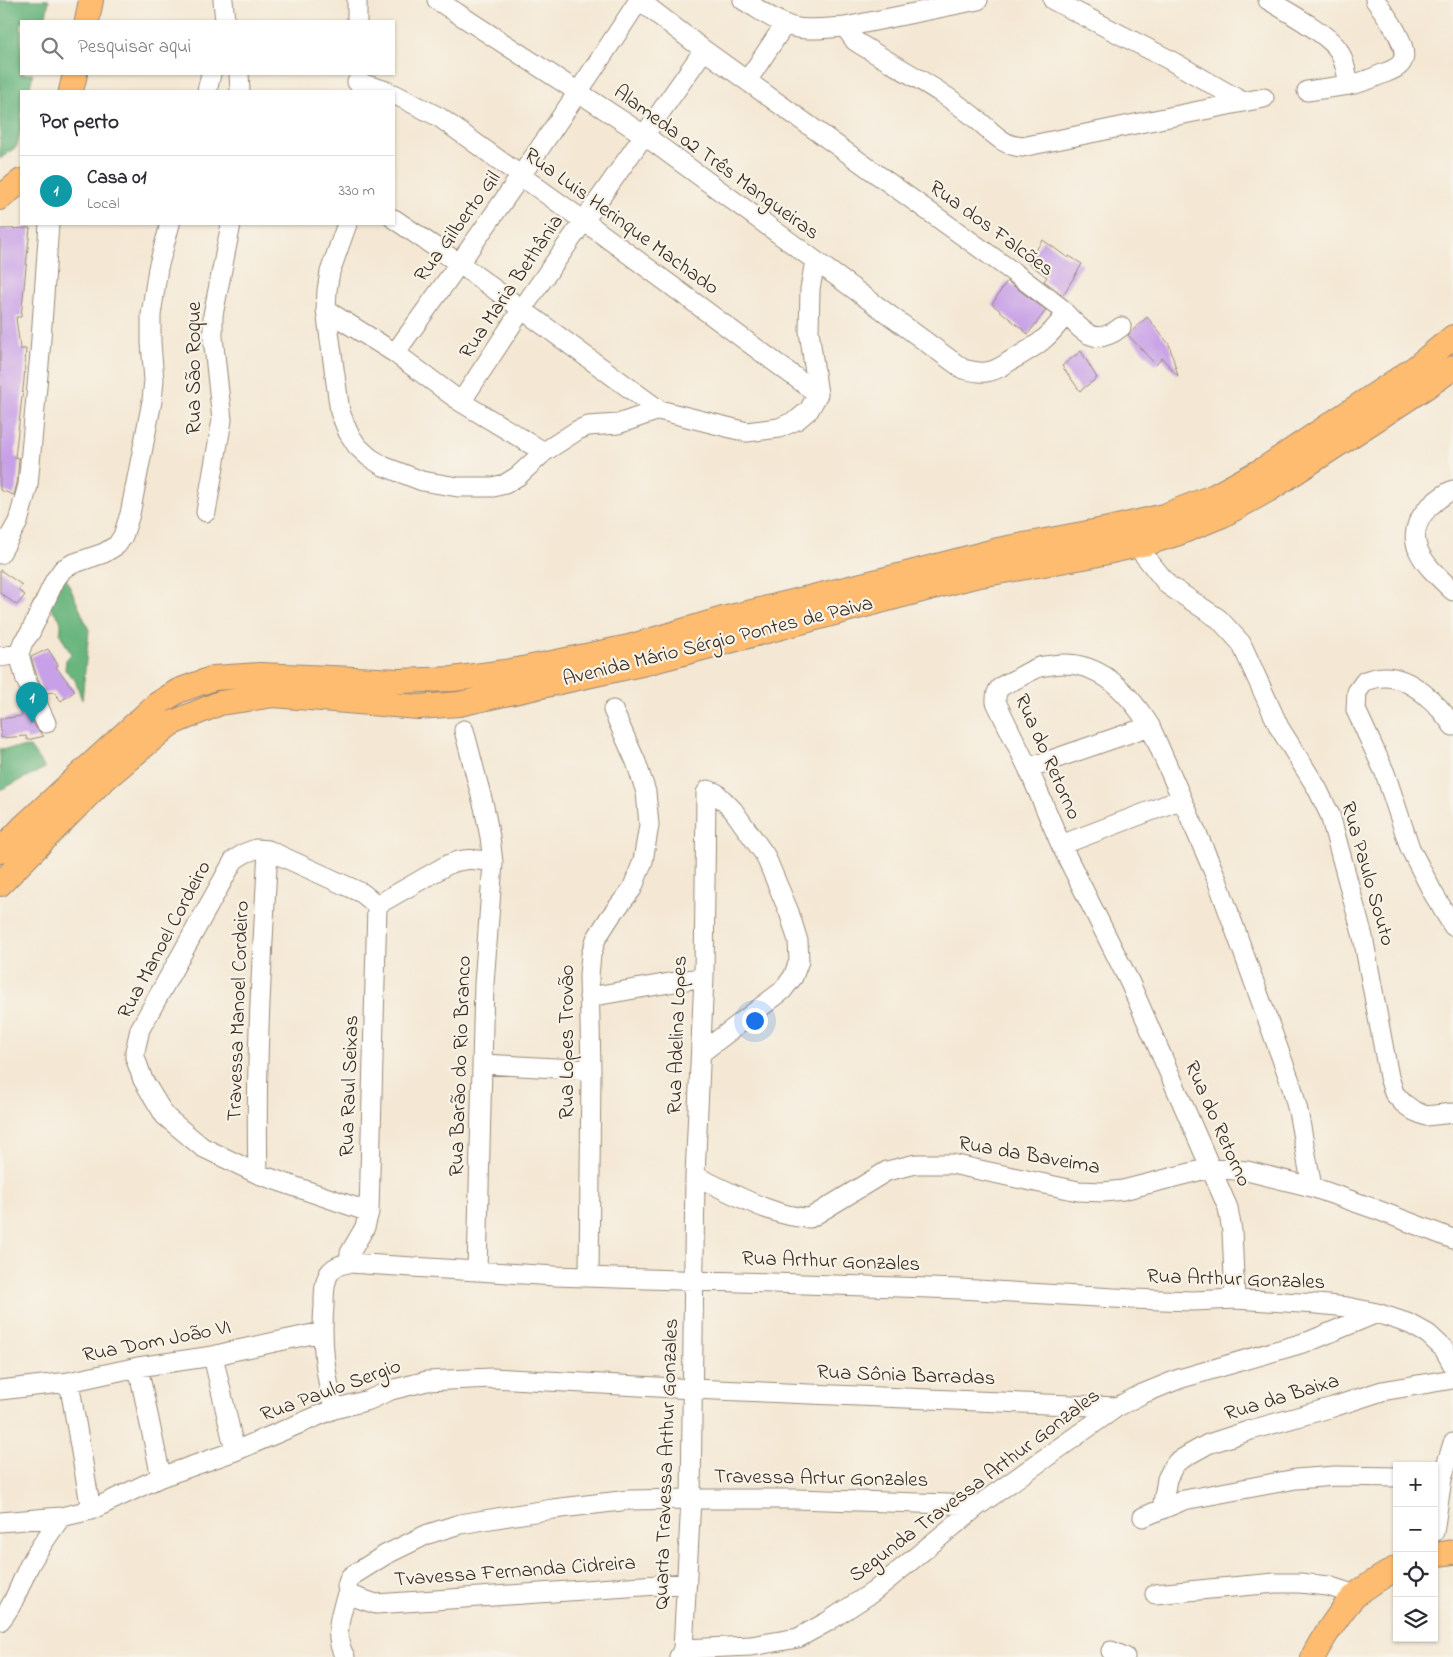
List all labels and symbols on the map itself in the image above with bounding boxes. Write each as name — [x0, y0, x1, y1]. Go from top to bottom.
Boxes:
street label: Alameda 02 Três Mangueiras — [606, 78, 825, 250]
street label: Rua Luis Herinque Machado — [517, 141, 725, 303]
street label: Rua Gilberto Gil — [407, 165, 509, 289]
street label: Rua dos Falcões — [922, 173, 1060, 285]
street label: Rua Maria Bethânia — [452, 209, 572, 365]
street label: Rua São Roque — [180, 301, 210, 435]
street label: Avenida Mário Sérgio Pontes de Paiva — [560, 589, 877, 697]
pin: 1 — [16, 682, 48, 723]
street label: Rua do Retorno — [1006, 689, 1088, 825]
street label: Rua Paulo Souto — [1332, 799, 1402, 950]
street label: Rua Manoel Cordeiro — [111, 856, 219, 1024]
street label: Travessa Manoel Cordeiro — [220, 900, 258, 1122]
street label: Rua Barão do Rio Branco — [442, 955, 480, 1177]
street label: Rua Adelina Lopes — [660, 955, 696, 1115]
street label: Rua Lopes Trovão — [553, 965, 583, 1119]
your location — [742, 1008, 768, 1034]
street label: Rua Raul Seixas — [333, 1015, 367, 1157]
street label: Rua do Retorno — [1176, 1056, 1258, 1192]
street label: Rua da Baveima — [956, 1129, 1102, 1183]
street label: Rua Arthur Gonzales — [741, 1244, 921, 1280]
street label: Rua Arthur Gonzales — [1146, 1262, 1326, 1298]
street label: Rua Dom João VI — [80, 1313, 234, 1371]
street label: Quarta Travessa Arthur Gonzales — [647, 1318, 687, 1610]
street label: Rua Paulo Sergio — [257, 1352, 406, 1432]
street label: Rua Sônia Barradas — [816, 1358, 996, 1394]
street label: Rua da Baixa — [1221, 1366, 1343, 1430]
street label: Segunda Travessa Arthur Gonzales — [843, 1382, 1108, 1592]
street label: Travessa Artur Gonzales — [714, 1462, 928, 1496]
street label: Tvavessa Fernanda Cidreira — [393, 1549, 637, 1595]

